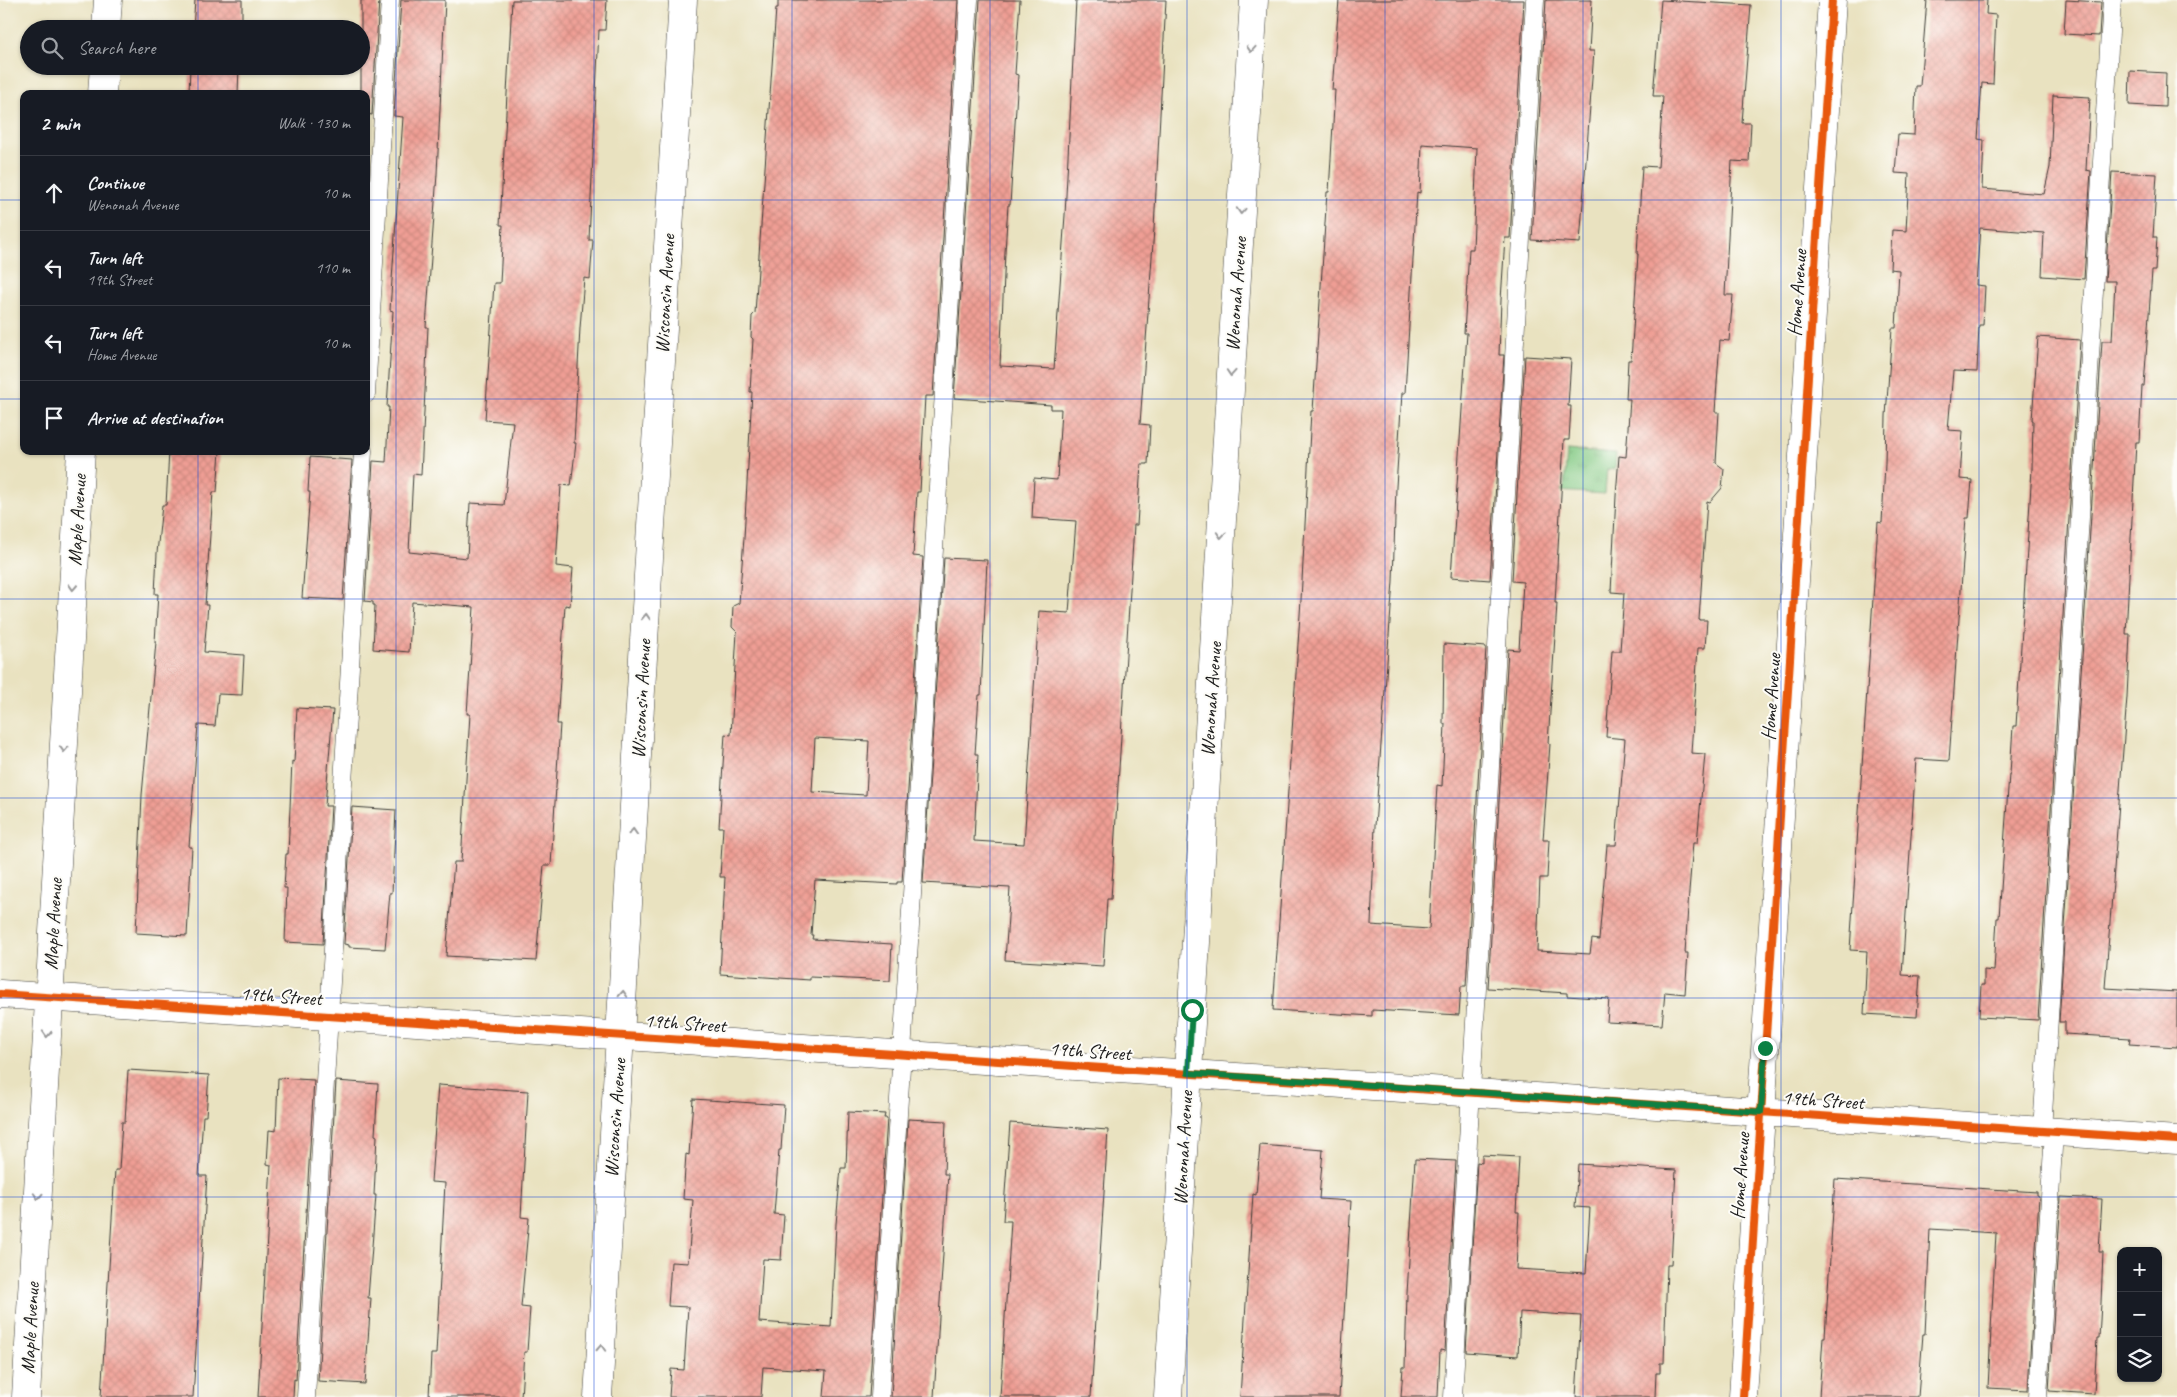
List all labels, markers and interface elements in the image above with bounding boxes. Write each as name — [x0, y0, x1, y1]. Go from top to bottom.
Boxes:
search box — [20, 20, 370, 75]
icon: search — [38, 34, 66, 62]
text: Search here — [78, 36, 155, 60]
one-way arrow — [1246, 45, 1257, 53]
text: 2 min — [40, 110, 80, 136]
text: Walk · 130 m — [278, 113, 350, 133]
text: Continue — [87, 171, 144, 195]
icon: ahead — [40, 179, 68, 207]
text: 10 m — [323, 183, 350, 203]
text: Wenonah Avenue — [87, 195, 178, 215]
one-way arrow — [1236, 207, 1247, 215]
street label: Wisconsin Avenue — [649, 232, 681, 354]
street label: Wenonah Avenue — [1220, 235, 1253, 352]
text: Turn left — [87, 246, 142, 270]
street label: Home Avenue — [1781, 247, 1813, 337]
icon: left — [40, 254, 68, 282]
text: 110 m — [316, 258, 350, 278]
text: 19th Street — [87, 270, 152, 290]
text: Turn left — [87, 321, 142, 345]
icon: left — [40, 329, 68, 357]
text: 10 m — [323, 333, 350, 353]
text: Home Avenue — [87, 345, 157, 365]
one-way arrow — [1226, 369, 1237, 377]
icon: arrive — [40, 404, 68, 432]
text: Arrive at destination — [87, 406, 223, 430]
street label: Maple Avenue — [62, 472, 92, 566]
one-way arrow — [1216, 531, 1227, 539]
one-way arrow — [68, 584, 79, 592]
one-way arrow — [640, 613, 651, 621]
street label: Wisconsin Avenue — [625, 637, 657, 759]
street label: Wenonah Avenue — [1195, 640, 1228, 757]
street label: Home Avenue — [1755, 651, 1787, 741]
one-way arrow — [58, 746, 69, 754]
one-way arrow — [627, 828, 638, 836]
street label: Maple Avenue — [38, 876, 68, 970]
street label: 19th Street — [239, 981, 325, 1011]
one-way arrow — [617, 990, 628, 998]
route start — [1181, 999, 1204, 1022]
street label: 19th Street — [643, 1008, 729, 1038]
one-way arrow — [42, 1030, 53, 1038]
street label: 19th Street — [1048, 1036, 1134, 1066]
route end — [1754, 1037, 1777, 1060]
street label: Wisconsin Avenue — [598, 1056, 632, 1178]
street label: 19th Street — [1781, 1085, 1867, 1115]
street label: Wenonah Avenue — [1168, 1089, 1199, 1206]
street label: Home Avenue — [1724, 1130, 1756, 1220]
one-way arrow — [32, 1192, 43, 1200]
map controls — [2117, 1247, 2162, 1382]
button: + — [2117, 1247, 2162, 1292]
street label: Maple Avenue — [15, 1280, 45, 1374]
button: − — [2117, 1292, 2162, 1337]
button: layers — [2117, 1337, 2162, 1382]
one-way arrow — [596, 1344, 607, 1352]

